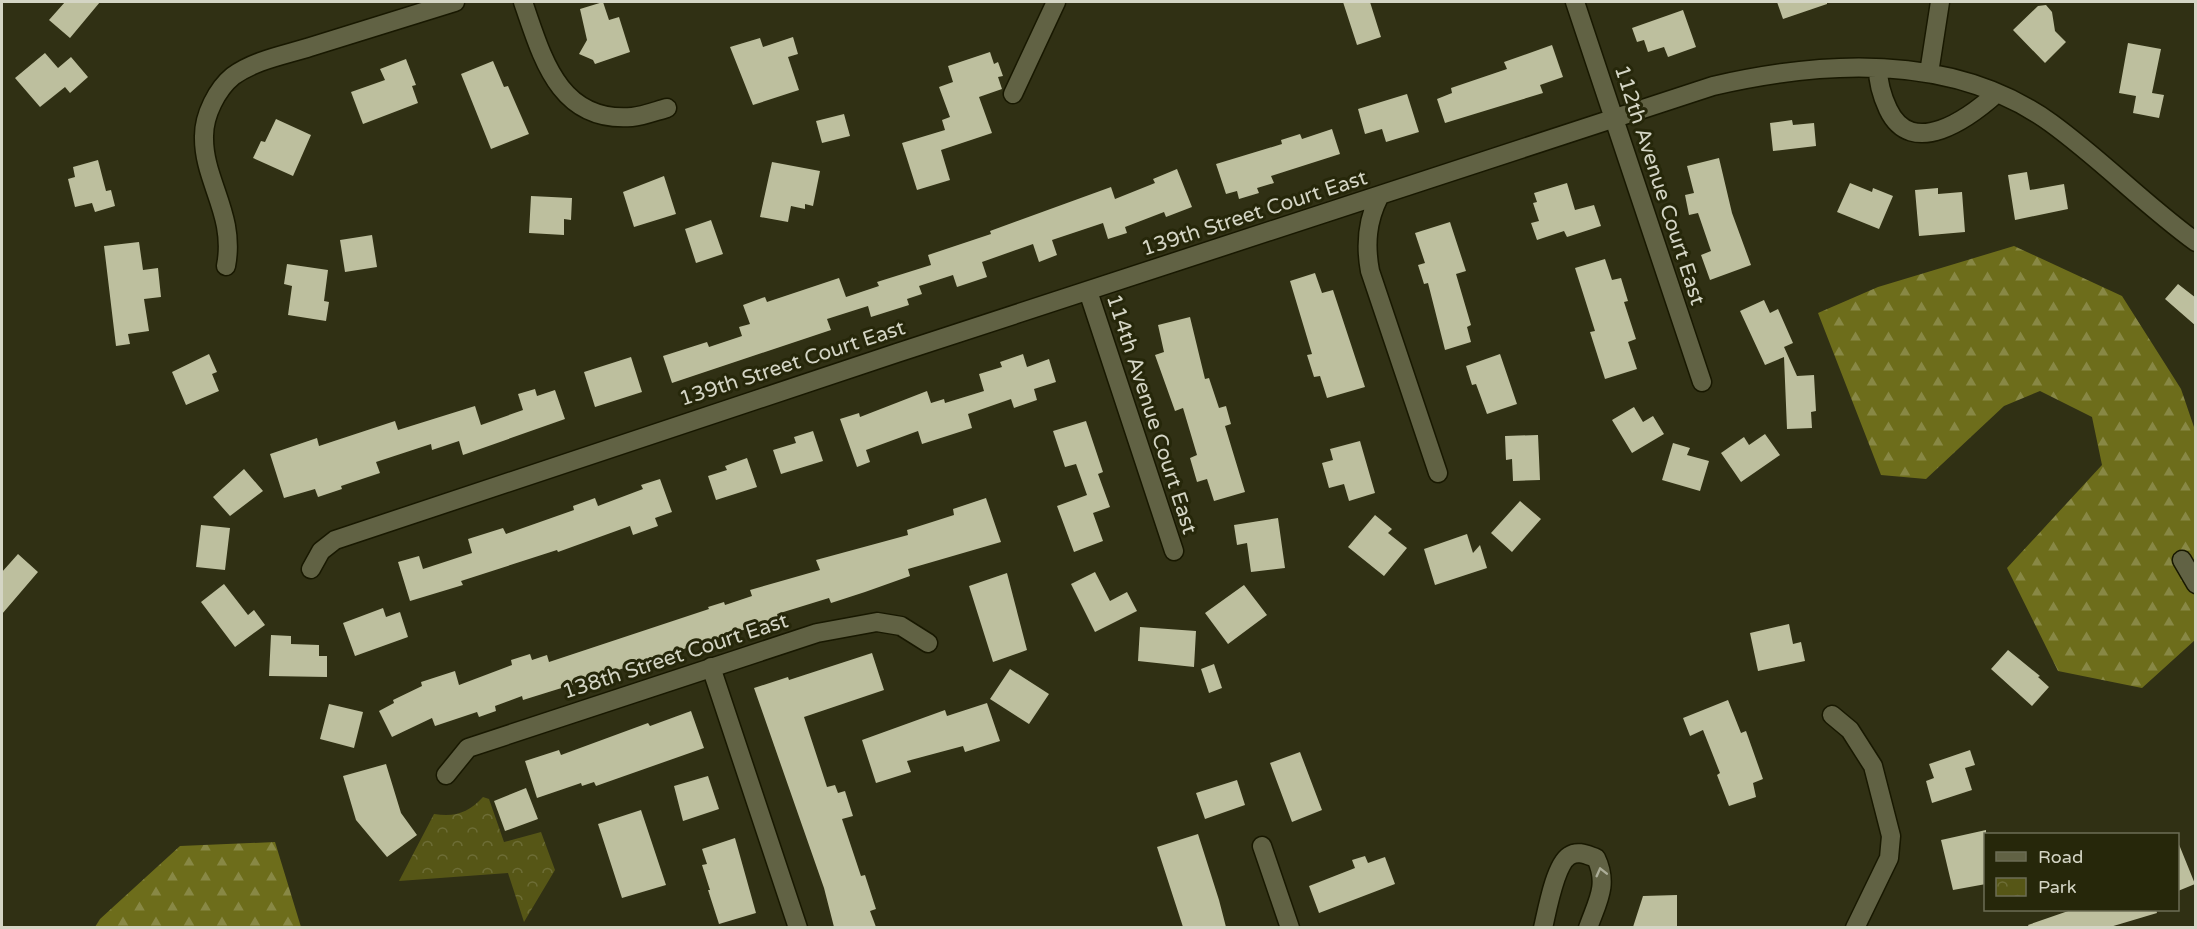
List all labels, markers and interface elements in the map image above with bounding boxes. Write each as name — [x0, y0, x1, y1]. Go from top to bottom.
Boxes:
street label: 112th Avenue Court East — [1609, 62, 1710, 308]
street label: 139th Street Court East — [1138, 165, 1370, 262]
street label: 114th Avenue Court East — [1101, 291, 1202, 537]
street label: 139th Street Court East — [676, 315, 908, 412]
street label: 138th Street Court East — [559, 608, 791, 705]
legend — [1984, 833, 2179, 911]
text: Road — [2038, 846, 2083, 868]
one-way arrow — [1595, 867, 1608, 877]
text: Park — [2038, 876, 2077, 898]

